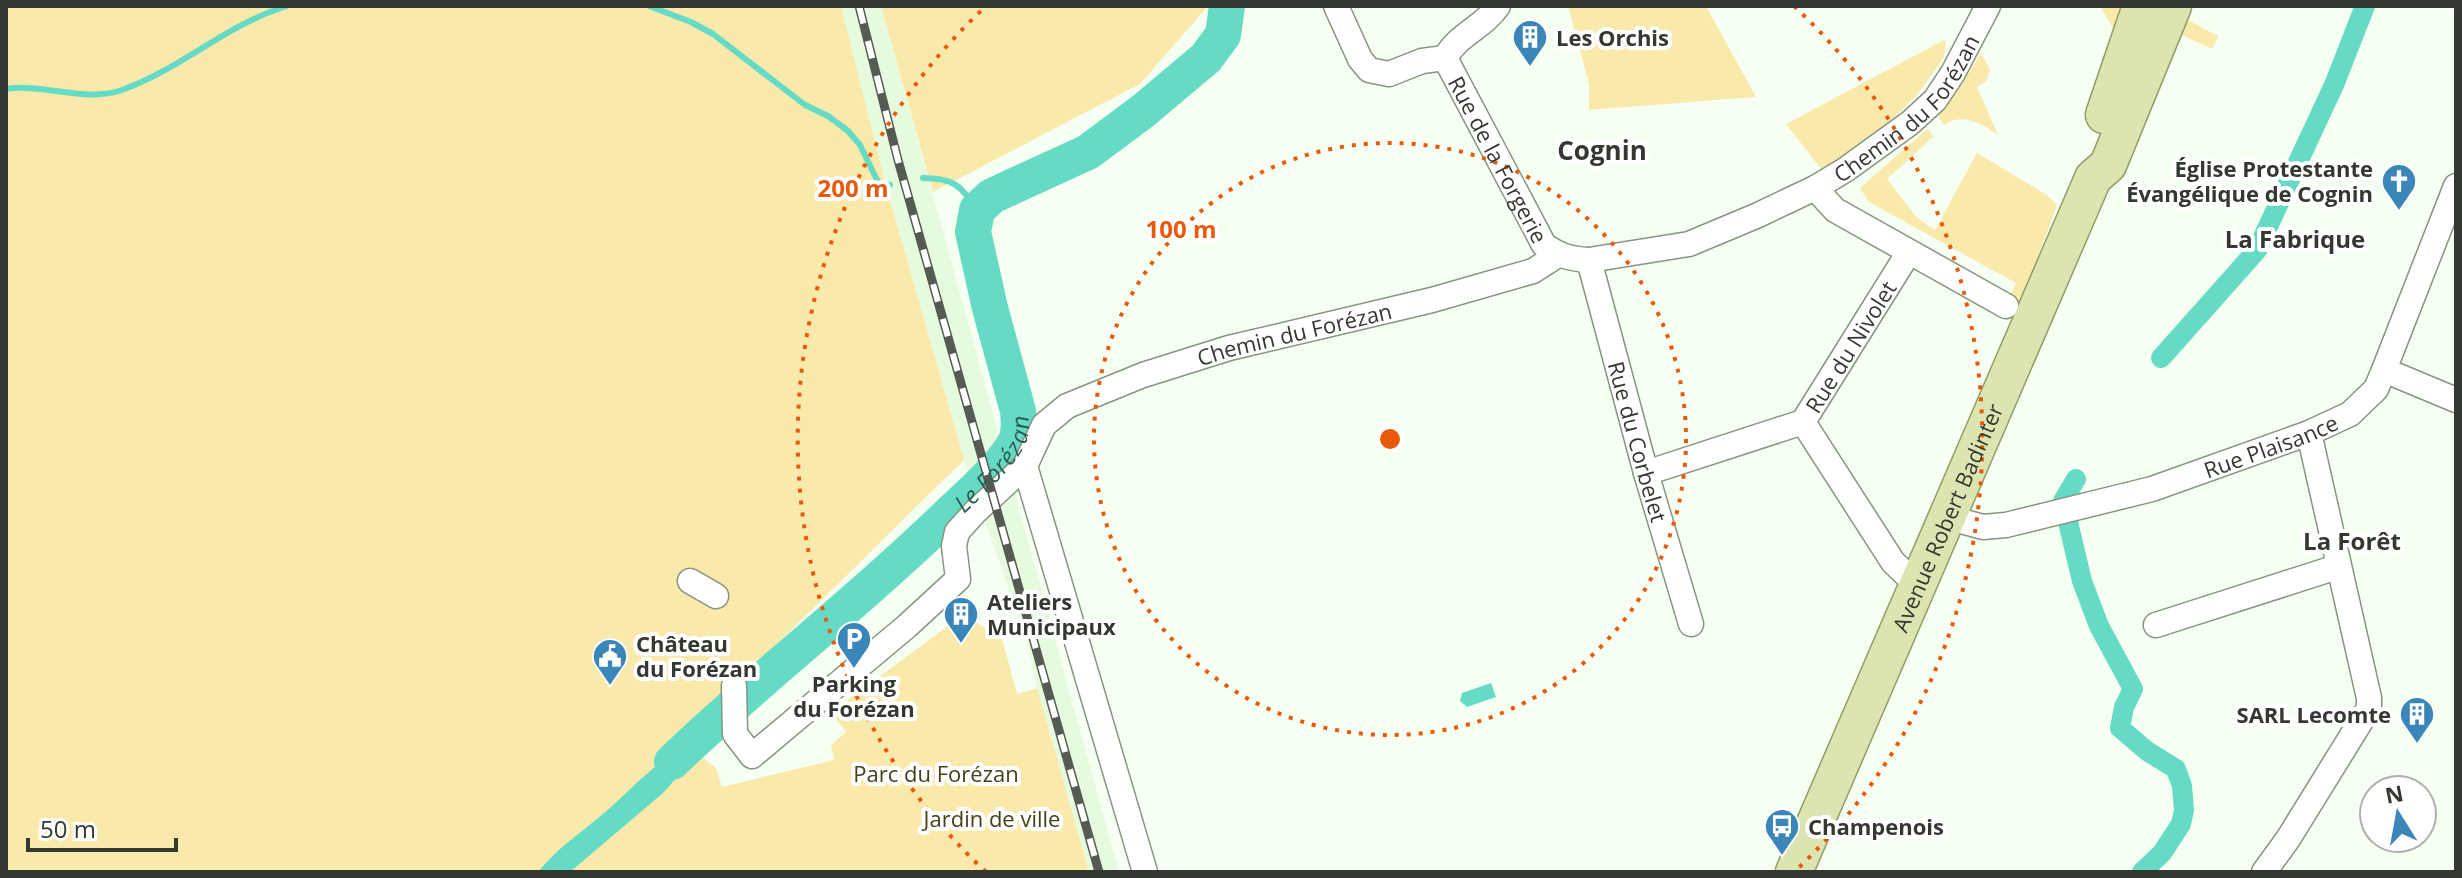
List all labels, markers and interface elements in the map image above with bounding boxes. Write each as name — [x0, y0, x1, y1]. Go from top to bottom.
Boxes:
building icon: Les Orchis — [1511, 18, 1549, 68]
place label: Les Orchis — [1556, 22, 1669, 52]
street label: Chemin du Forézan — [1828, 29, 1986, 189]
street label: Rue de la Forgerie — [1442, 70, 1555, 248]
district label: Cognin — [1557, 132, 1647, 168]
place label: Église Protestante Évangélique de Cognin — [2126, 153, 2373, 208]
church icon: Église Protestante Évangélique de Cognin — [2380, 162, 2418, 212]
text: 200 m — [818, 171, 888, 204]
text: 100 m — [1146, 212, 1216, 245]
district label: La Fabrique — [2225, 222, 2365, 255]
street label: Rue du Nivolet — [1798, 275, 1903, 418]
street label: Chemin du Forézan — [1193, 295, 1395, 372]
street label: Rue du Corbelet — [1602, 358, 1675, 526]
street label: Avenue Robert Badinter — [1884, 399, 2009, 636]
street label: Rue Plaisance — [2199, 407, 2342, 484]
water label: Le Forézan — [946, 415, 1036, 519]
centre of rings — [1376, 425, 1404, 453]
district label: La Forêt — [2303, 524, 2401, 557]
place label: Ateliers Municipaux — [987, 586, 1116, 641]
building icon: Ateliers Municipaux — [942, 595, 980, 645]
parking icon: Parking du Forézan — [835, 620, 873, 670]
place label: Château du Forézan — [636, 628, 757, 683]
public building icon: Château du Forézan — [591, 637, 629, 687]
place label: Parking du Forézan — [793, 668, 915, 723]
building icon: SARL Lecomte — [2398, 695, 2436, 745]
place label: SARL Lecomte — [2237, 699, 2391, 729]
park label: Parc du Forézan — [853, 758, 1019, 788]
north arrow — [2358, 774, 2438, 854]
text: N — [2382, 777, 2406, 810]
scale bar — [28, 802, 176, 852]
park label: Jardin de ville — [922, 803, 1060, 833]
bus stop icon: Champenois — [1763, 807, 1801, 857]
place label: Champenois — [1808, 811, 1944, 841]
text: 50 m — [40, 812, 96, 845]

